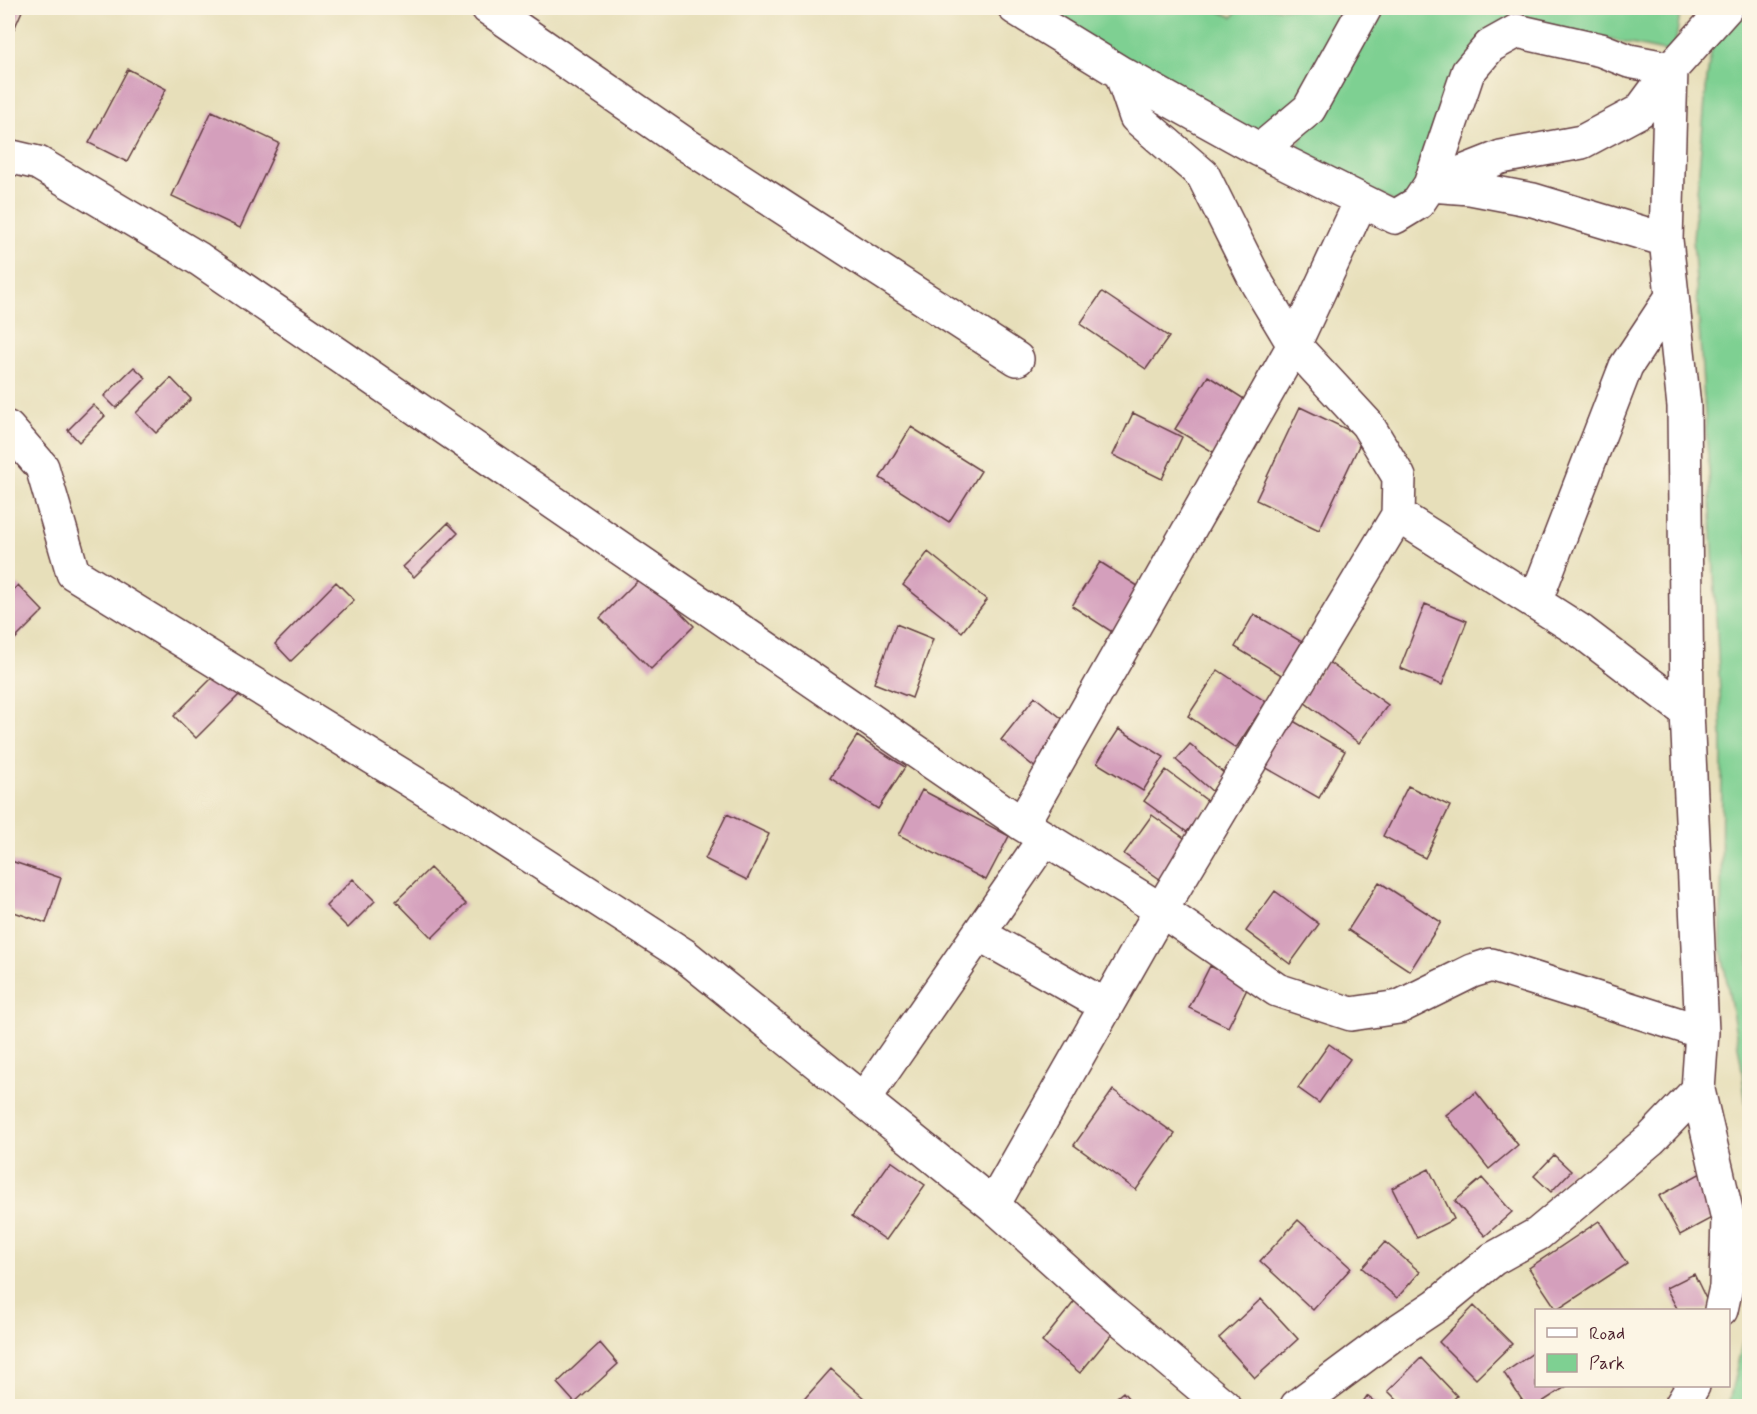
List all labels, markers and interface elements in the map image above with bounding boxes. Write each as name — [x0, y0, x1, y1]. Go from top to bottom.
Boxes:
legend — [1535, 1309, 1730, 1387]
text: Road — [1589, 1322, 1625, 1346]
text: Park — [1589, 1352, 1625, 1376]

